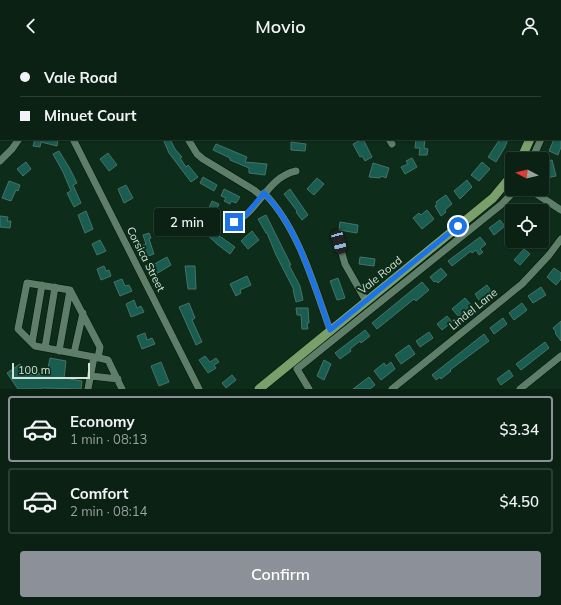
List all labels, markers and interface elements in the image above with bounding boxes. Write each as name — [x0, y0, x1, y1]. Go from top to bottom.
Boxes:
icon: back — [20, 15, 42, 37]
text: Movio — [255, 15, 306, 38]
icon: person — [519, 15, 541, 37]
text: Vale Road — [44, 68, 117, 87]
text: Minuet Court — [44, 106, 137, 125]
north arrow — [505, 152, 549, 196]
map controls — [505, 152, 549, 248]
button: locate — [505, 204, 549, 248]
callout: 2 min — [154, 208, 220, 236]
route end — [225, 213, 243, 231]
text: 2 min — [170, 214, 204, 230]
route start — [449, 217, 467, 235]
street label: Corsica Street — [124, 224, 168, 294]
car — [330, 229, 348, 255]
street label: Vale Road — [355, 253, 405, 297]
street label: Lindel Lane — [446, 285, 500, 333]
scale bar — [12, 361, 90, 380]
text: 100 m — [18, 363, 50, 377]
icon: car — [22, 411, 58, 447]
text: Economy — [70, 412, 135, 431]
text: $3.34 — [499, 420, 539, 439]
text: 1 min · 08:13 — [70, 431, 147, 447]
icon: car — [22, 483, 58, 519]
text: Comfort — [70, 484, 128, 503]
text: $4.50 — [499, 492, 539, 511]
text: 2 min · 08:14 — [70, 503, 147, 519]
button: Confirm — [20, 551, 541, 597]

